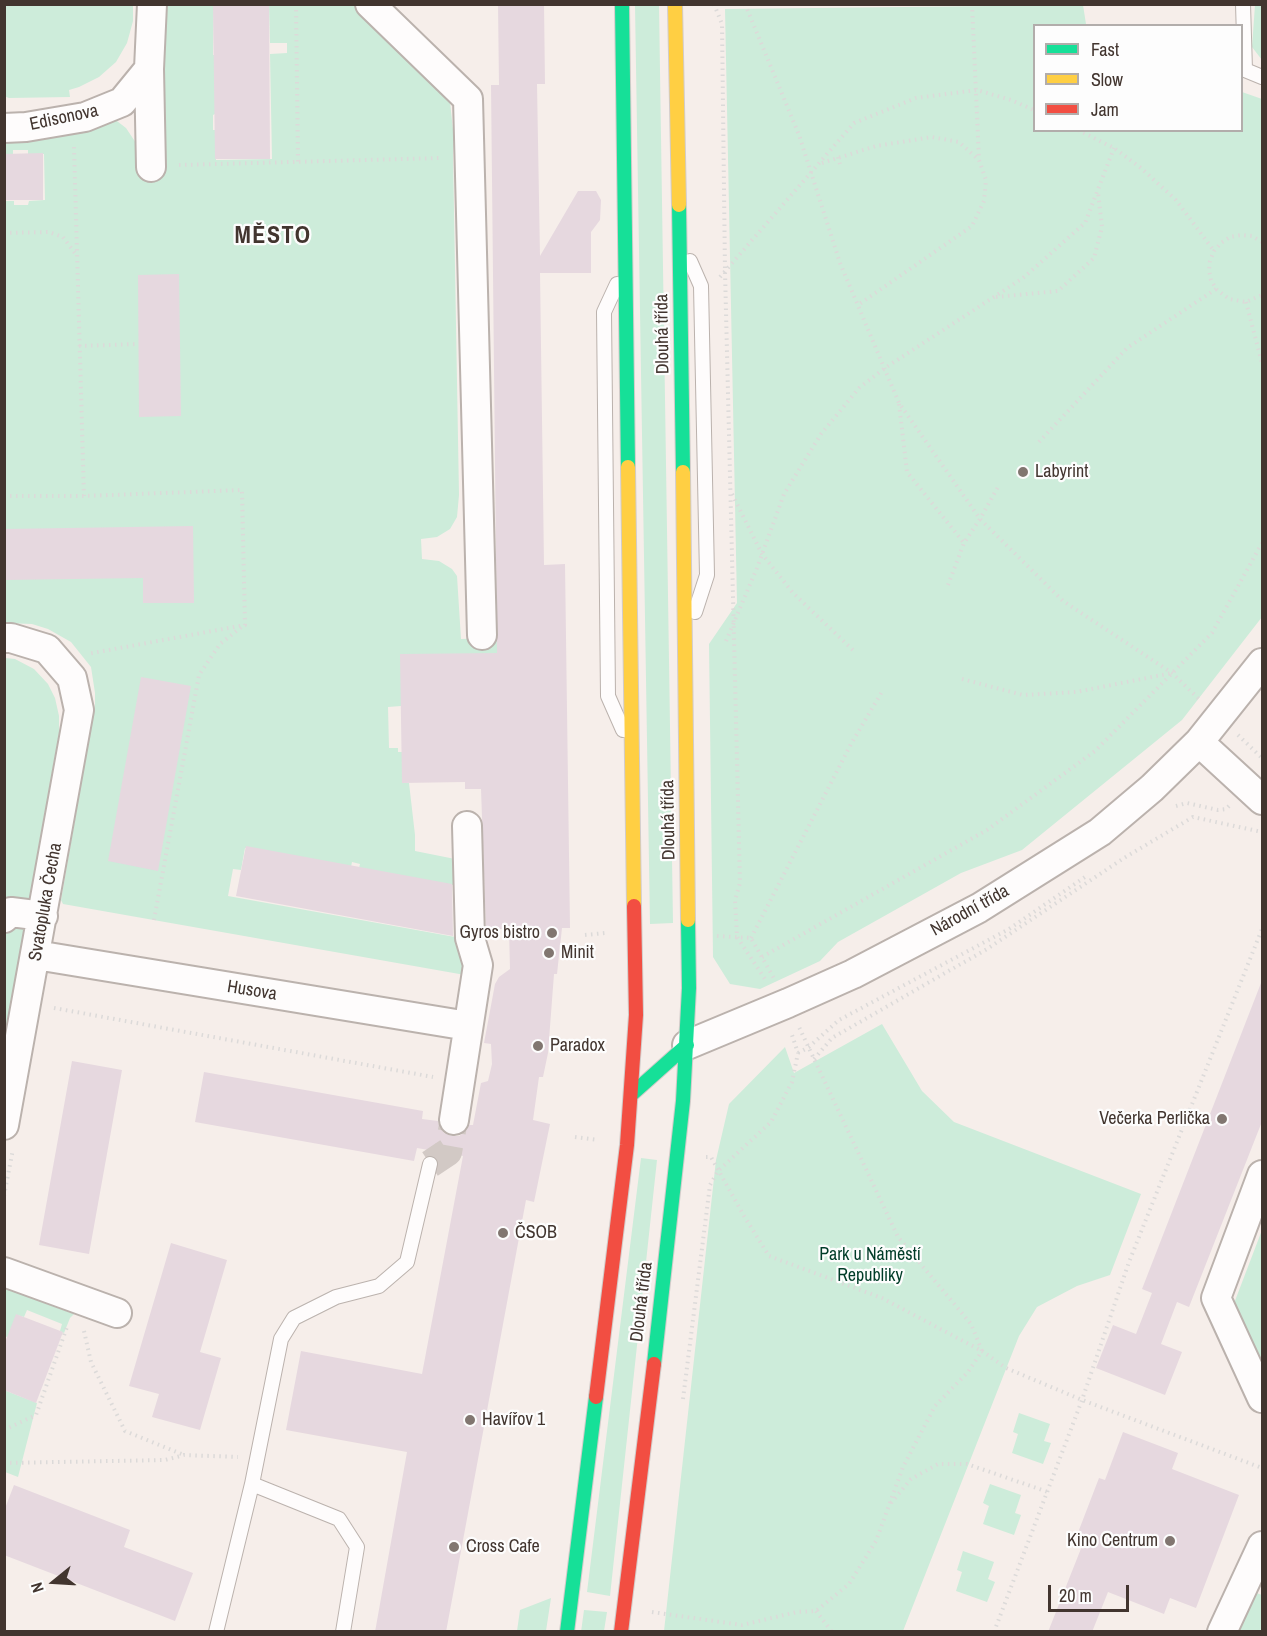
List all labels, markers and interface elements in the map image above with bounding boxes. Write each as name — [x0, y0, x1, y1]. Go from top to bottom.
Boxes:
legend — [1033, 24, 1243, 132]
text: Fast — [1091, 37, 1119, 62]
text: Slow — [1091, 67, 1123, 92]
text: Jam — [1091, 97, 1119, 122]
street label: Edisonova — [28, 100, 100, 136]
district label: MĚSTO — [234, 223, 312, 251]
street label: Dlouhá třída — [652, 294, 674, 374]
place label: Labyrint — [1035, 461, 1088, 483]
marker: Labyrint — [1016, 465, 1030, 479]
street label: Dlouhá třída — [658, 780, 680, 860]
street label: Svatopluka Čecha — [25, 841, 67, 963]
street label: Národní třída — [927, 881, 1013, 941]
place label: Gyros bistro — [460, 922, 540, 944]
marker: Gyros bistro — [545, 926, 559, 940]
place label: Minit — [561, 942, 594, 964]
marker: Minit — [542, 946, 556, 960]
street label: Husova — [226, 976, 278, 1006]
place label: Paradox — [550, 1035, 605, 1057]
marker: Paradox — [531, 1039, 545, 1053]
place label: Večerka Perlička — [1099, 1108, 1210, 1130]
marker: Večerka Perlička — [1215, 1112, 1229, 1126]
place label: ČSOB — [515, 1222, 557, 1244]
marker: ČSOB — [496, 1226, 510, 1240]
park label: Park u Náměstí Republiky — [819, 1244, 921, 1286]
street label: Dlouhá třída — [626, 1261, 658, 1343]
place label: Havířov 1 — [482, 1409, 545, 1431]
marker: Havířov 1 — [463, 1413, 477, 1427]
place label: Kino Centrum — [1067, 1530, 1158, 1552]
marker: Kino Centrum — [1163, 1534, 1177, 1548]
place label: Cross Cafe — [466, 1536, 540, 1558]
marker: Cross Cafe — [447, 1540, 461, 1554]
north arrow — [24, 1552, 84, 1612]
scale bar — [1051, 1573, 1132, 1611]
text: N — [25, 1580, 49, 1595]
text: 20 m — [1059, 1583, 1092, 1608]

